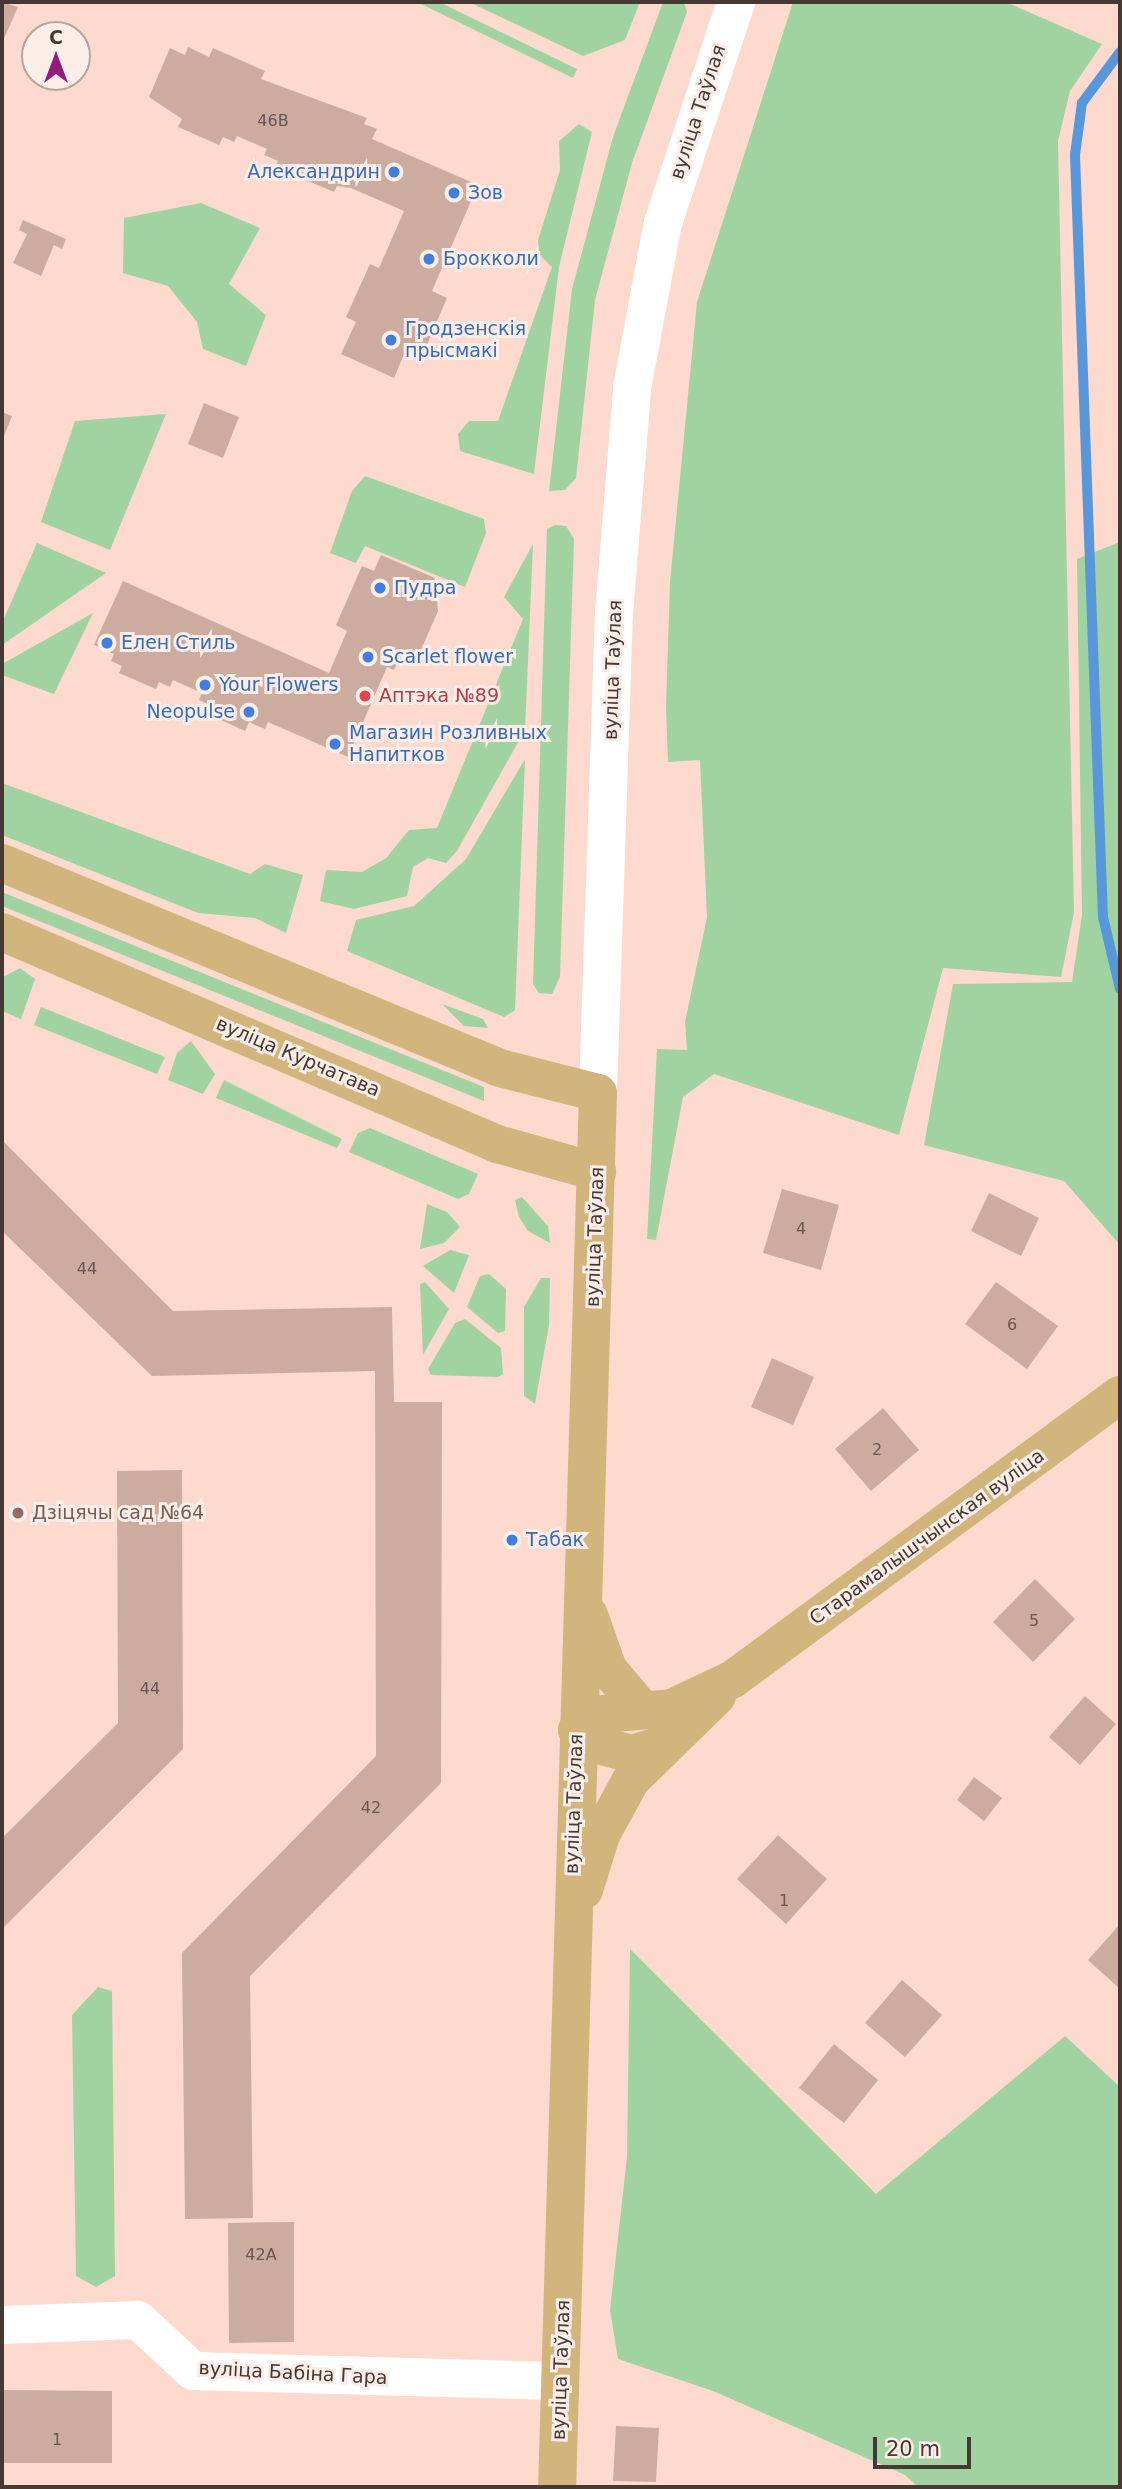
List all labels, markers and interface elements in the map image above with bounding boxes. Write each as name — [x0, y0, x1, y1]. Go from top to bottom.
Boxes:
north arrow — [21, 21, 91, 91]
text: С — [49, 26, 63, 48]
street label: вуліца Таўлая — [665, 42, 731, 182]
house number: 46В — [257, 111, 289, 131]
place label: Александрин — [247, 161, 380, 183]
marker: Александрин — [386, 164, 402, 180]
place label: Зов — [468, 182, 503, 204]
marker: Зов — [446, 185, 462, 201]
place label: Брокколи — [443, 248, 539, 270]
marker: Брокколи — [421, 251, 437, 267]
place label: Гродзенскія прысмакі — [405, 318, 526, 362]
marker: Гродзенскія прысмакі — [383, 332, 399, 348]
place label: Пудра — [394, 577, 456, 599]
marker: Пудра — [372, 580, 388, 596]
street label: вуліца Таўлая — [599, 600, 627, 740]
place label: Елен Стиль — [121, 632, 235, 654]
marker: Елен Стиль — [99, 635, 115, 651]
place label: Scarlet flower — [382, 646, 513, 668]
marker: Scarlet flower — [360, 649, 376, 665]
place label: Your Flowers — [219, 674, 338, 696]
marker: Your Flowers — [197, 677, 213, 693]
place label: Аптэка №89 — [379, 685, 499, 707]
marker: Аптэка №89 — [357, 688, 373, 704]
place label: Neopulse — [147, 701, 235, 723]
marker: Neopulse — [241, 704, 257, 720]
place label: Магазин Розливных Напитков — [349, 722, 547, 766]
marker: Магазин Розливных Напитков — [327, 736, 343, 752]
street label: вуліца Курчатава — [213, 1012, 383, 1102]
street label: вуліца Таўлая — [581, 1167, 609, 1307]
house number: 4 — [796, 1219, 806, 1239]
house number: 44 — [77, 1259, 97, 1279]
house number: 6 — [1007, 1315, 1017, 1335]
house number: 2 — [872, 1440, 882, 1460]
street label: Старамалышчынская вуліца — [805, 1444, 1049, 1630]
place label: Дзіцячы сад №64 — [32, 1502, 204, 1524]
marker: Дзіцячы сад №64 — [10, 1505, 26, 1521]
place label: Табак — [526, 1529, 584, 1551]
marker: Табак — [504, 1532, 520, 1548]
house number: 5 — [1029, 1611, 1039, 1631]
house number: 44 — [140, 1679, 160, 1699]
street label: вуліца Таўлая — [560, 1734, 588, 1874]
house number: 42 — [361, 1798, 381, 1818]
house number: 1 — [779, 1891, 789, 1911]
house number: 42А — [245, 2245, 277, 2265]
street label: вуліца Таўлая — [547, 2300, 575, 2440]
street label: вуліца Бабіна Гара — [198, 2357, 388, 2389]
scale bar — [877, 2422, 975, 2466]
house number: 1 — [52, 2430, 62, 2450]
text: 20 m — [886, 2437, 940, 2461]

